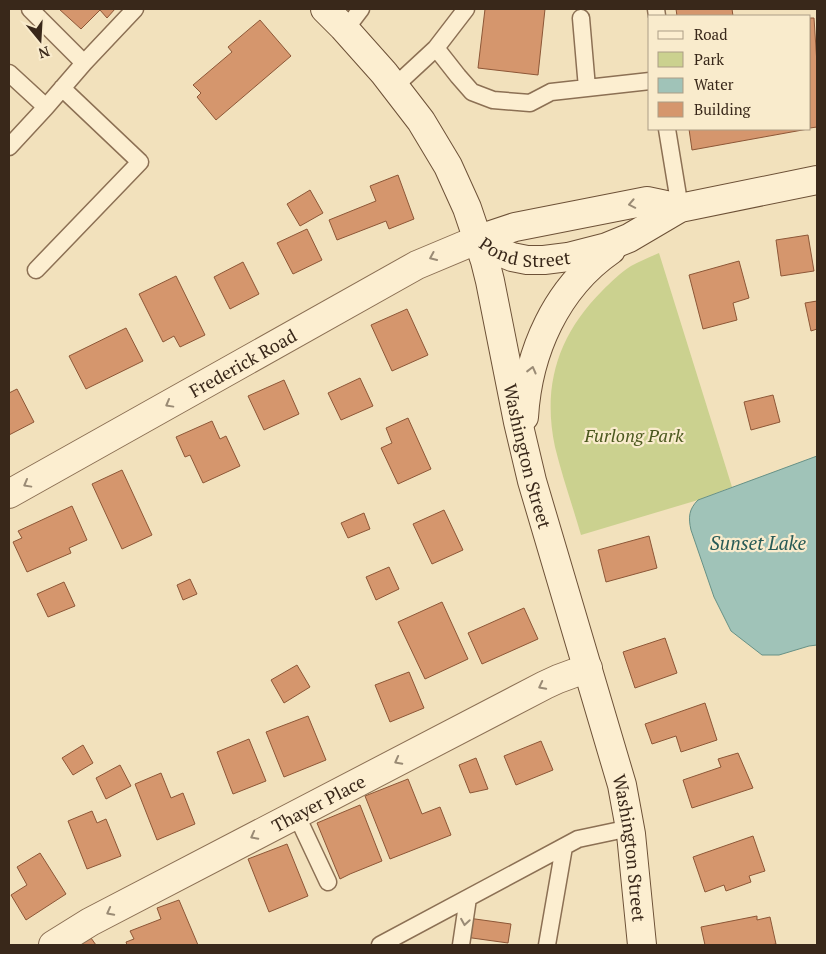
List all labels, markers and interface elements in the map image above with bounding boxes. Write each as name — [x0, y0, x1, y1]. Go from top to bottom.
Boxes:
north arrow — [15, 15, 65, 65]
legend — [648, 15, 811, 130]
text: Road — [694, 24, 727, 44]
text: N — [36, 42, 52, 64]
text: Park — [694, 49, 724, 69]
text: Water — [694, 74, 734, 94]
text: Building — [694, 99, 752, 119]
one-way arrow — [628, 199, 637, 209]
street label: Pond Street — [475, 231, 572, 272]
one-way arrow — [429, 251, 438, 262]
street label: Frederick Road — [185, 323, 301, 403]
one-way arrow — [526, 367, 536, 375]
street label: Washington Street — [499, 382, 558, 532]
one-way arrow — [165, 398, 174, 408]
park label: Furlong Park — [583, 423, 684, 447]
one-way arrow — [24, 478, 33, 488]
water label: Sunset Lake — [710, 530, 807, 555]
one-way arrow — [539, 680, 548, 690]
one-way arrow — [394, 755, 403, 765]
street label: Thayer Place — [267, 769, 369, 837]
street label: Washington Street — [608, 771, 652, 923]
one-way arrow — [250, 830, 259, 840]
one-way arrow — [106, 906, 115, 916]
one-way arrow — [460, 917, 470, 926]

